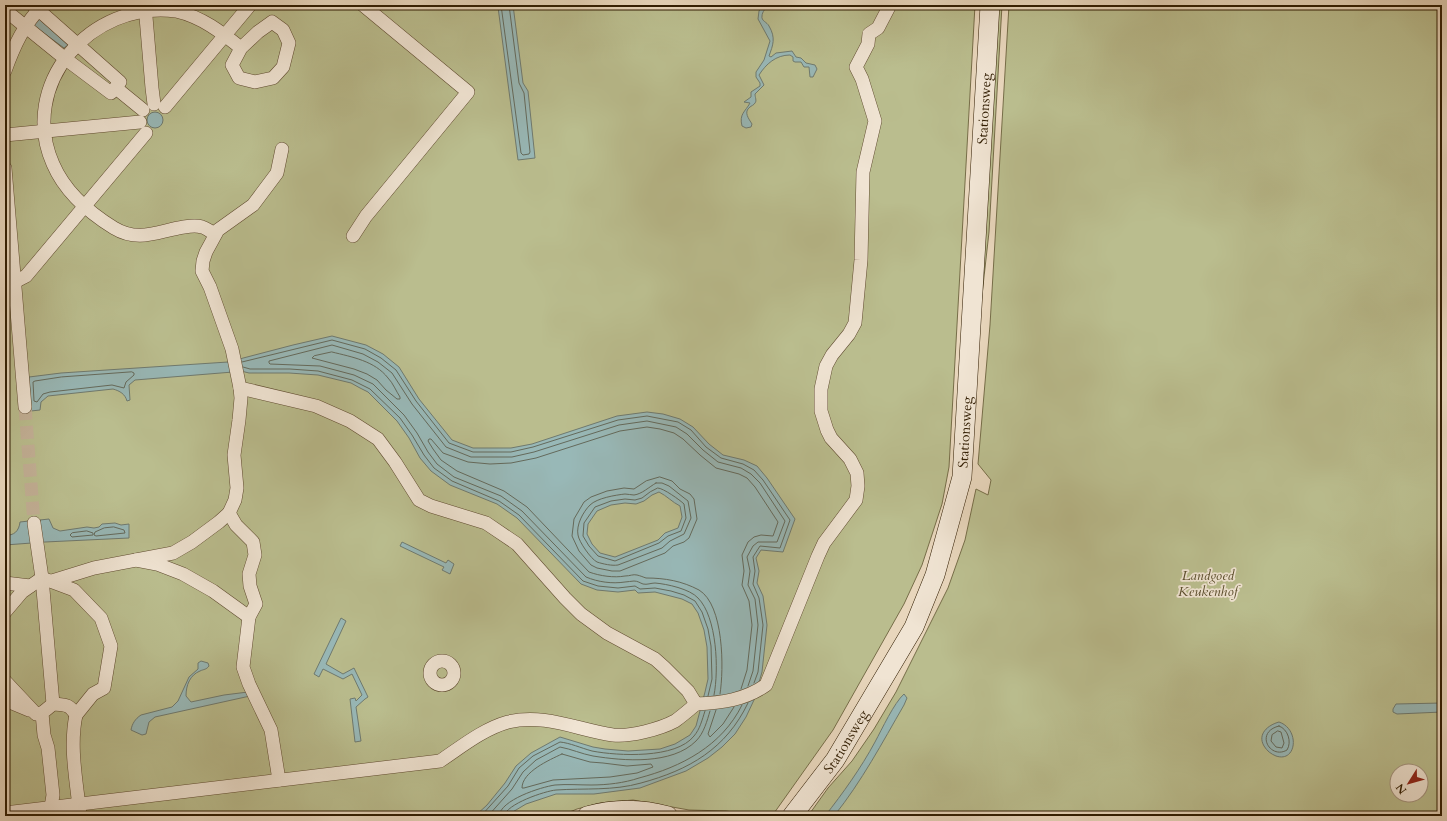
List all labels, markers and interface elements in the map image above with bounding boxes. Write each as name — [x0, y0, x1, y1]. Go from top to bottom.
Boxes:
street label: Stationsweg — [972, 72, 995, 145]
street label: Stationsweg — [953, 396, 976, 468]
park label: Landgoed Keukenhof — [1178, 566, 1241, 601]
street label: Stationsweg — [819, 706, 872, 777]
north arrow — [1389, 763, 1429, 803]
text: N — [1392, 780, 1410, 797]

